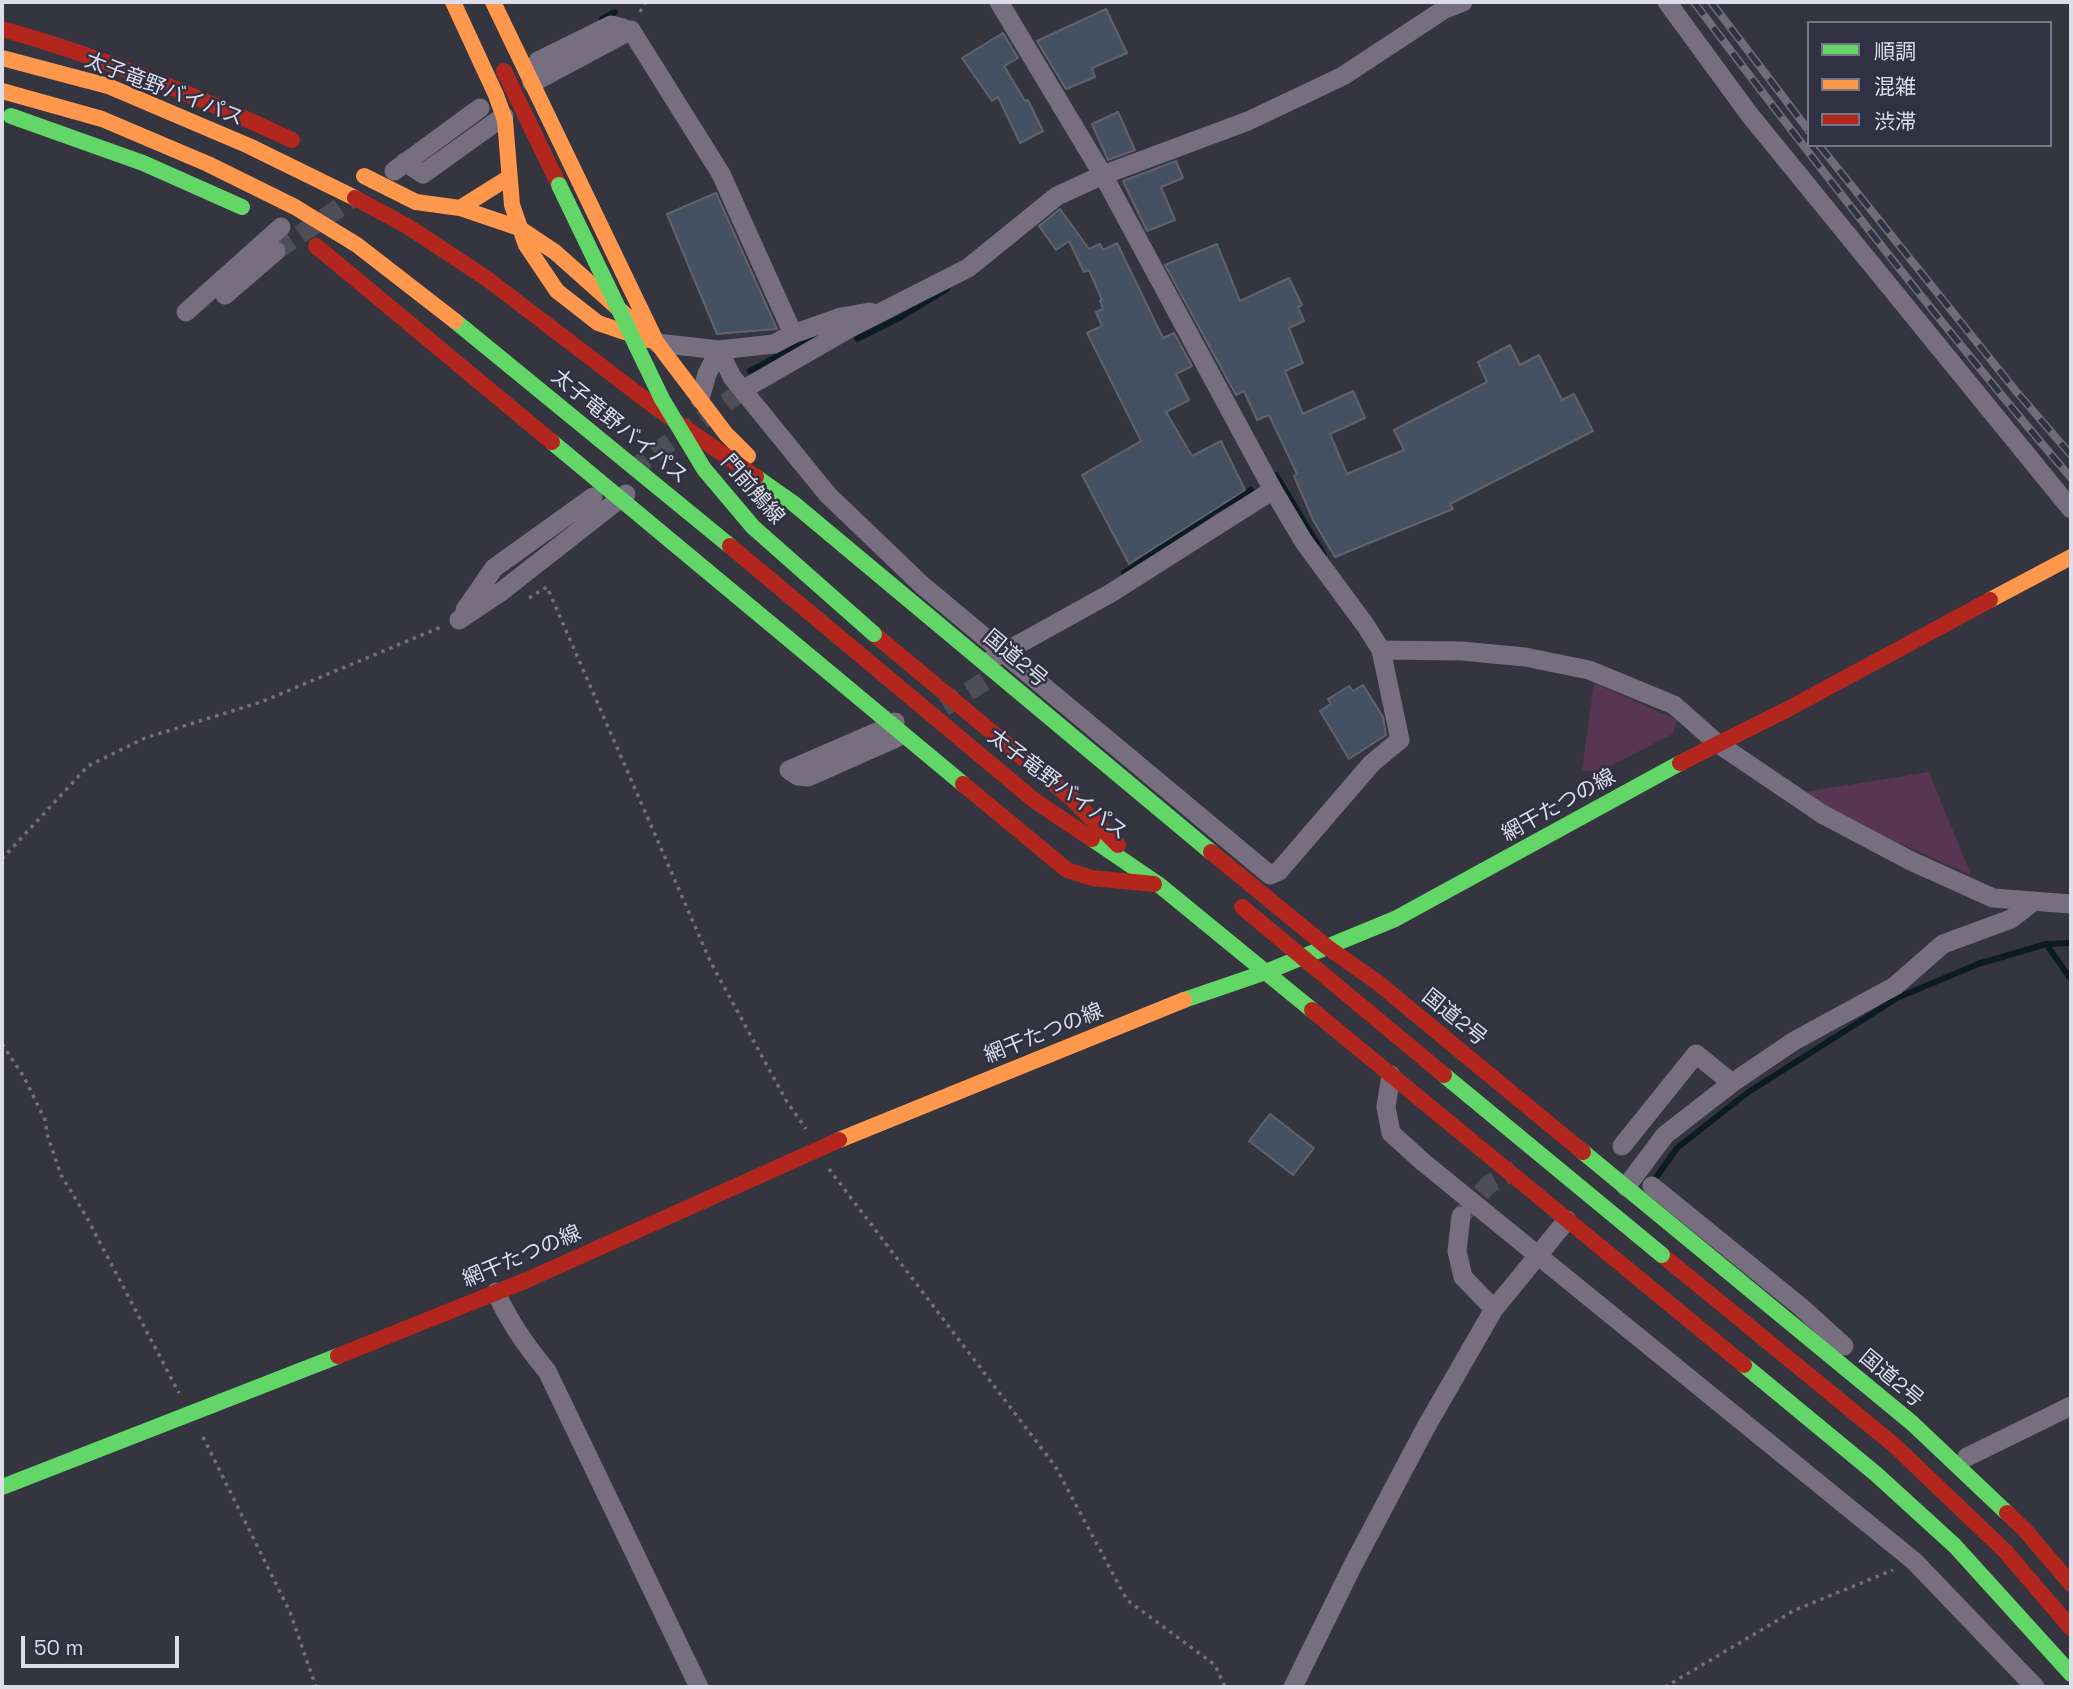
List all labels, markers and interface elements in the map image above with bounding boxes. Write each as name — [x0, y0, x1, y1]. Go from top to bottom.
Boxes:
legend — [1807, 21, 2052, 147]
text: 順調 — [1874, 38, 1916, 65]
street label: 太子竜野バイパス — [81, 48, 247, 132]
text: 混雑 — [1874, 73, 1916, 100]
text: 渋滞 — [1874, 108, 1916, 135]
street label: 太子竜野バイパス — [546, 364, 692, 490]
street label: 門前鵤線 — [715, 450, 789, 530]
street label: 国道2号 — [978, 625, 1052, 693]
street label: 太子竜野バイパス — [982, 724, 1132, 846]
street label: 網干たつの線 — [1498, 764, 1620, 848]
street label: 国道2号 — [1417, 984, 1491, 1052]
street label: 網干たつの線 — [981, 999, 1107, 1069]
street label: 網干たつの線 — [459, 1221, 585, 1293]
street label: 国道2号 — [1854, 1345, 1928, 1413]
scale bar — [24, 1622, 182, 1666]
text: 50 m — [34, 1634, 84, 1661]

